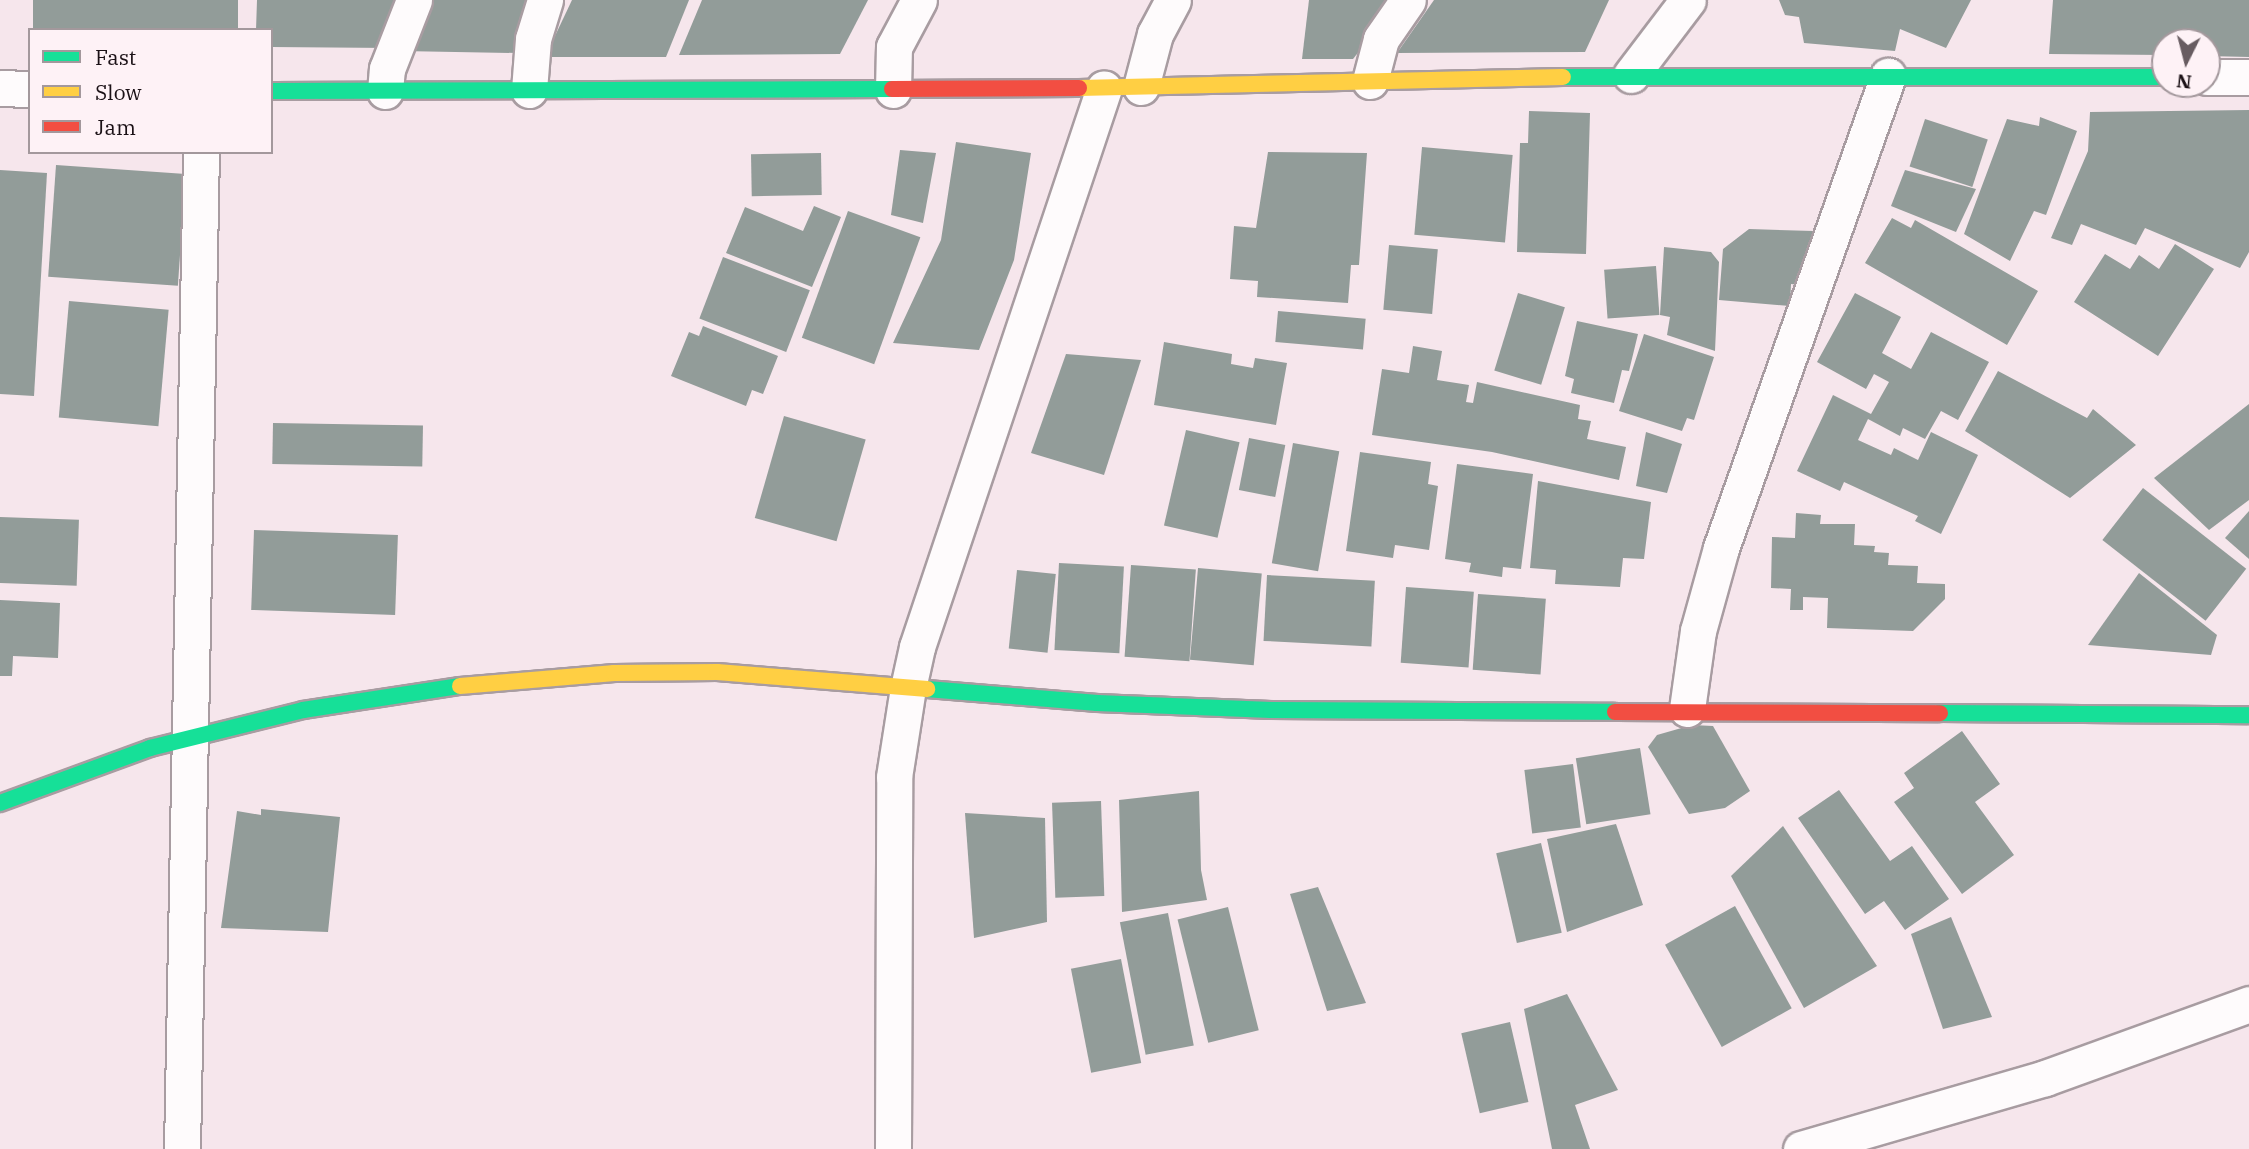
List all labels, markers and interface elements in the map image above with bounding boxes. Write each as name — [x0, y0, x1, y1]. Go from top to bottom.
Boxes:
legend — [28, 28, 273, 154]
north arrow — [2151, 28, 2221, 98]
text: Fast — [95, 43, 136, 71]
text: N — [2175, 69, 2193, 95]
text: Slow — [95, 78, 142, 106]
text: Jam — [95, 113, 136, 141]

